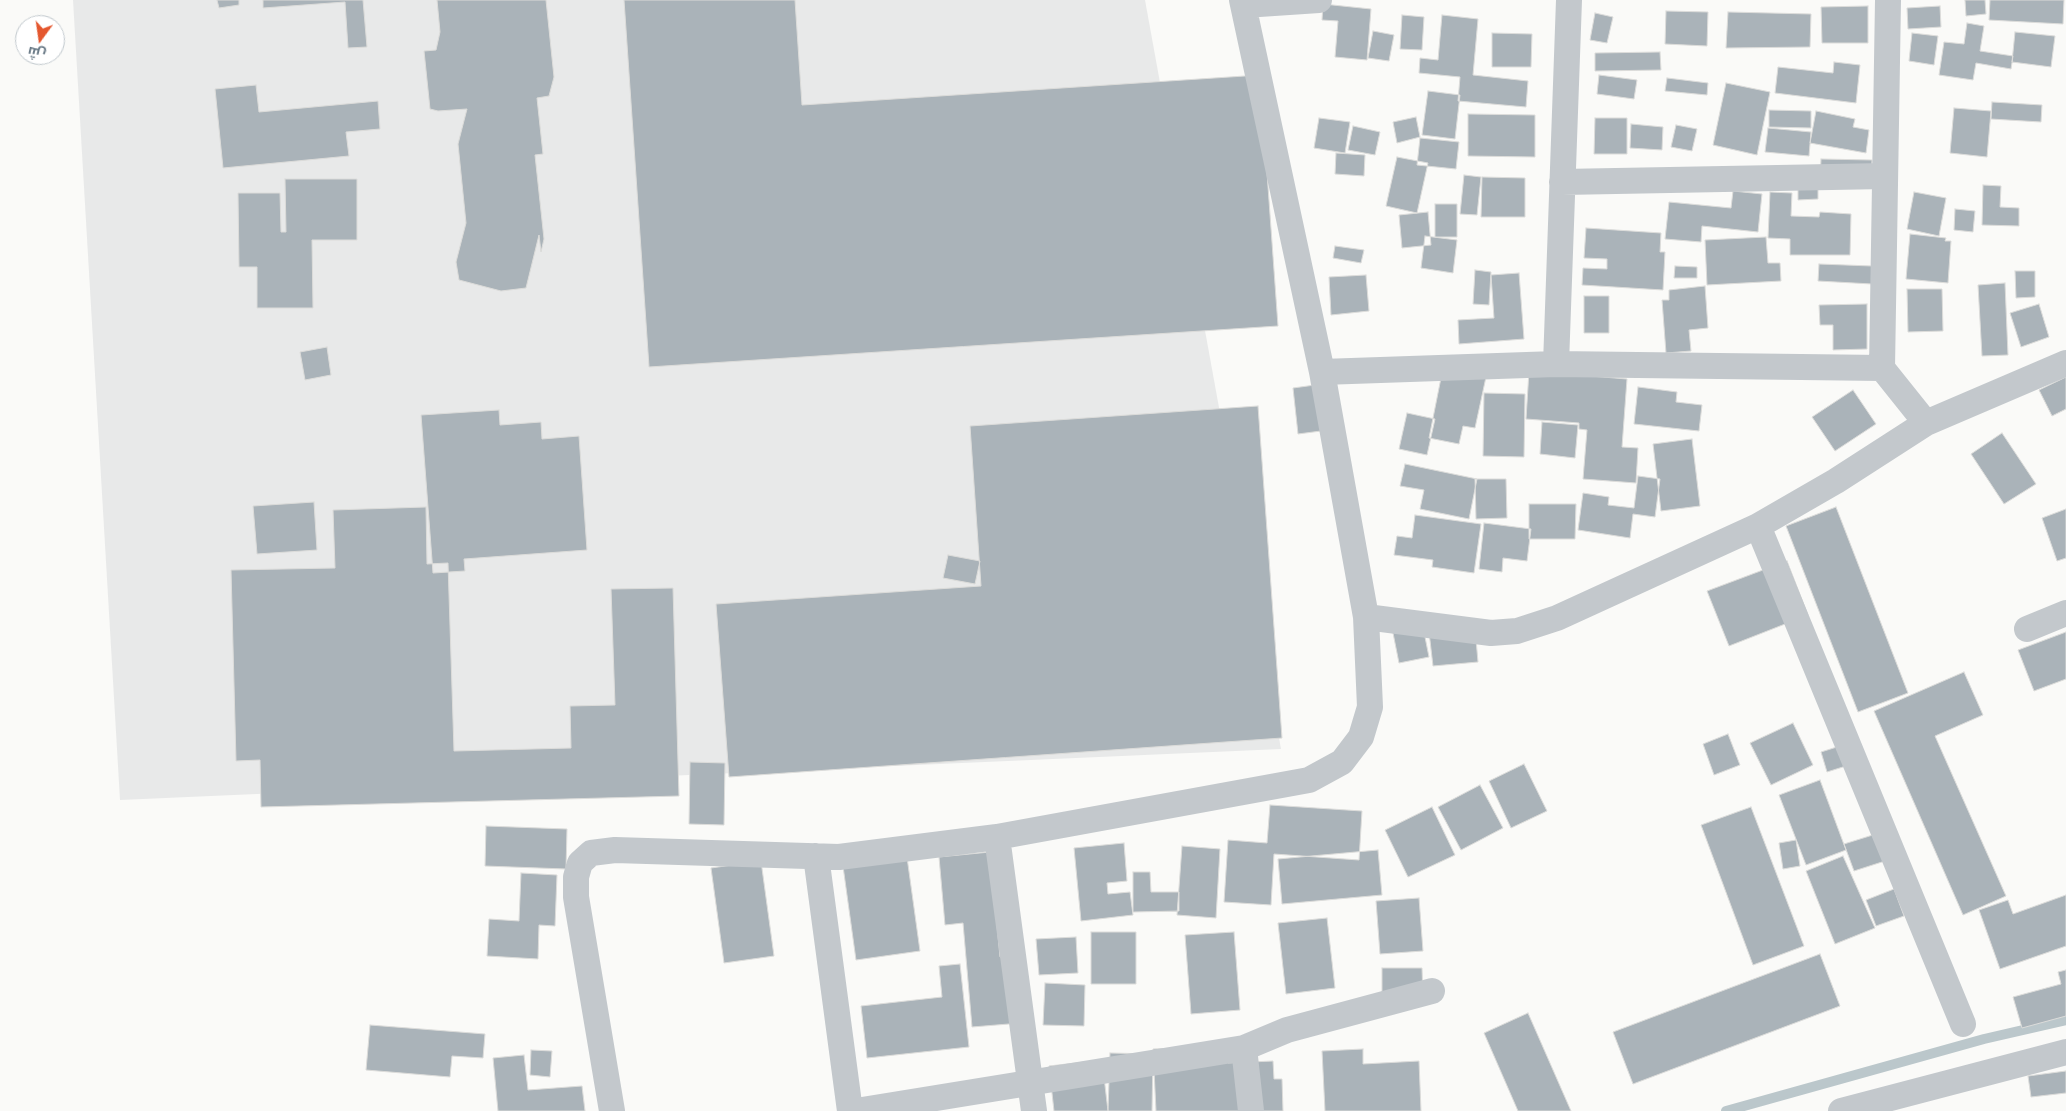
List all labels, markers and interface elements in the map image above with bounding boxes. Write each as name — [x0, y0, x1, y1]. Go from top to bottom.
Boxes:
north arrow — [15, 15, 65, 65]
text: ش — [26, 44, 47, 64]

